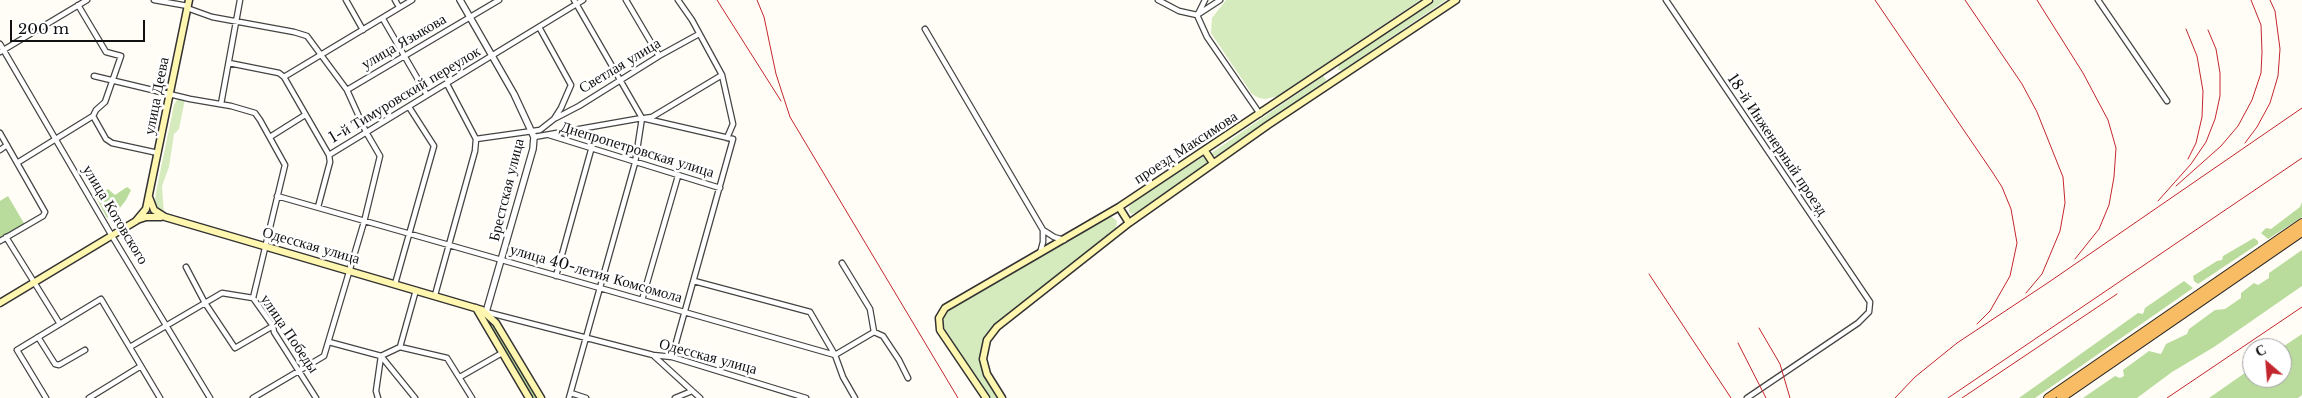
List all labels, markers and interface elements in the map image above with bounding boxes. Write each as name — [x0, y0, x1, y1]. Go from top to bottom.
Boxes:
scale bar — [12, 10, 148, 42]
street label: улица Языкова — [358, 10, 450, 74]
text: 200 m — [18, 19, 69, 38]
street label: Светлая улица — [576, 35, 664, 97]
street label: 1-й Тимуровский переулок — [326, 43, 484, 147]
street label: улица Деева — [141, 56, 173, 136]
street label: 18-й Инженерный проезд — [1723, 71, 1831, 219]
street label: проезд Максимова — [1131, 108, 1241, 188]
street label: Днепропетровская улица — [558, 118, 716, 182]
street label: Брестская улица — [486, 137, 528, 243]
street label: улица Котовского — [78, 162, 152, 268]
street label: Одесская улица — [260, 223, 362, 269]
street label: улица 40-летия Комсомола — [508, 241, 684, 307]
street label: улица Победы — [256, 291, 322, 377]
street label: Одесская улица — [657, 335, 759, 379]
north arrow — [2242, 338, 2292, 388]
text: С — [2252, 340, 2269, 361]

